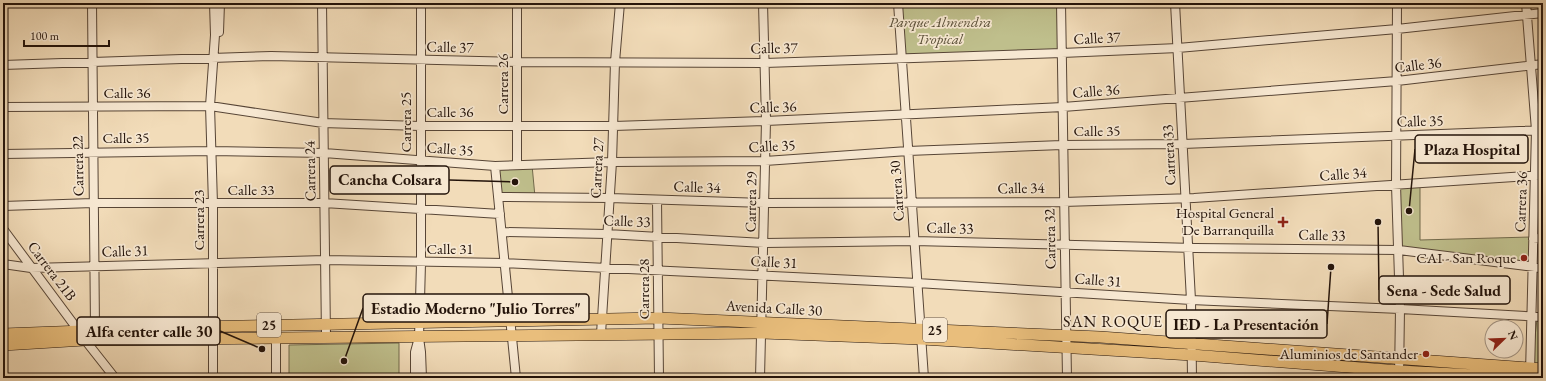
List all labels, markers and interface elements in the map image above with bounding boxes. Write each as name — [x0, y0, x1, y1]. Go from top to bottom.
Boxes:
park label: Parque Almendra Tropical — [889, 12, 991, 48]
scale bar — [24, 22, 109, 48]
street label: Calle 37 — [1073, 27, 1122, 48]
text: 100 m — [30, 28, 60, 44]
street label: Calle 37 — [426, 37, 475, 56]
street label: Calle 37 — [750, 38, 798, 57]
street label: Calle 36 — [1393, 52, 1442, 77]
street label: Carrera 26 — [493, 54, 512, 114]
street label: Calle 36 — [1072, 79, 1120, 102]
street label: Calle 36 — [103, 83, 151, 102]
street label: Carrera 25 — [396, 92, 415, 152]
street label: Calle 36 — [749, 96, 797, 117]
street label: Calle 36 — [426, 102, 474, 121]
street label: Calle 35 — [1396, 110, 1444, 131]
street label: Calle 35 — [1073, 121, 1121, 140]
street label: Carrera 33 — [1157, 124, 1180, 186]
street label: Calle 35 — [102, 128, 150, 147]
street label: Carrera 22 — [67, 135, 88, 197]
street label: Calle 35 — [748, 135, 796, 156]
callout: Plaza Hospital — [1415, 135, 1528, 163]
street label: Carrera 27 — [585, 136, 608, 199]
street label: Calle 35 — [426, 137, 474, 160]
text: Plaza Hospital — [1424, 139, 1521, 160]
street label: Carrera 24 — [299, 140, 320, 202]
street label: Carrera 30 — [885, 160, 908, 222]
street label: Calle 34 — [1319, 162, 1368, 185]
callout: Cancha Colsara — [330, 166, 449, 194]
text: Cancha Colsara — [338, 169, 443, 190]
street label: Carrera 29 — [740, 171, 761, 233]
street label: Carrera 36 — [1510, 171, 1531, 233]
street label: Calle 34 — [673, 176, 722, 197]
street label: Calle 34 — [997, 178, 1045, 197]
street label: Calle 33 — [227, 180, 275, 199]
street label: Carrera 23 — [189, 190, 208, 250]
place label: Hospital General De Barranquilla — [1176, 203, 1274, 239]
street label: Carrera 32 — [1039, 208, 1060, 270]
street label: Calle 33 — [603, 210, 651, 231]
marker: Hospital General De Barranquilla — [1277, 216, 1289, 228]
street label: Calle 33 — [926, 218, 974, 237]
street label: Calle 33 — [1298, 225, 1346, 244]
street label: Carrera 21B — [24, 237, 81, 304]
street label: Calle 31 — [426, 239, 474, 258]
street label: Calle 31 — [101, 240, 149, 261]
place label: CAI - San Roque — [1416, 248, 1516, 267]
street label: Calle 31 — [750, 251, 798, 272]
marker: CAI - San Roque — [1519, 253, 1529, 263]
street label: Carrera 28 — [634, 259, 653, 319]
street label: Calle 31 — [1074, 268, 1122, 291]
callout: Sena - Sede Salud — [1379, 276, 1510, 304]
text: Sena - Sede Salud — [1387, 280, 1501, 301]
callout: Estadio Moderno "Julio Torres" — [363, 294, 589, 322]
street label: Avenida Calle 30 — [724, 295, 823, 320]
text: Estadio Moderno "Julio Torres" — [371, 298, 581, 319]
callout: IED - La Presentación — [1166, 310, 1327, 338]
district label: SAN ROQUE — [1063, 311, 1163, 332]
road number: 25 — [257, 313, 281, 337]
text: IED - La Presentación — [1173, 314, 1319, 335]
callout: Alfa center calle 30 — [77, 317, 220, 345]
road number: 25 — [923, 318, 947, 342]
north arrow — [1484, 319, 1524, 359]
text: Alfa center calle 30 — [84, 321, 213, 342]
text: N — [1505, 328, 1521, 342]
place label: Aluminios de Santander — [1279, 344, 1418, 363]
marker: Aluminios de Santander — [1421, 349, 1431, 359]

